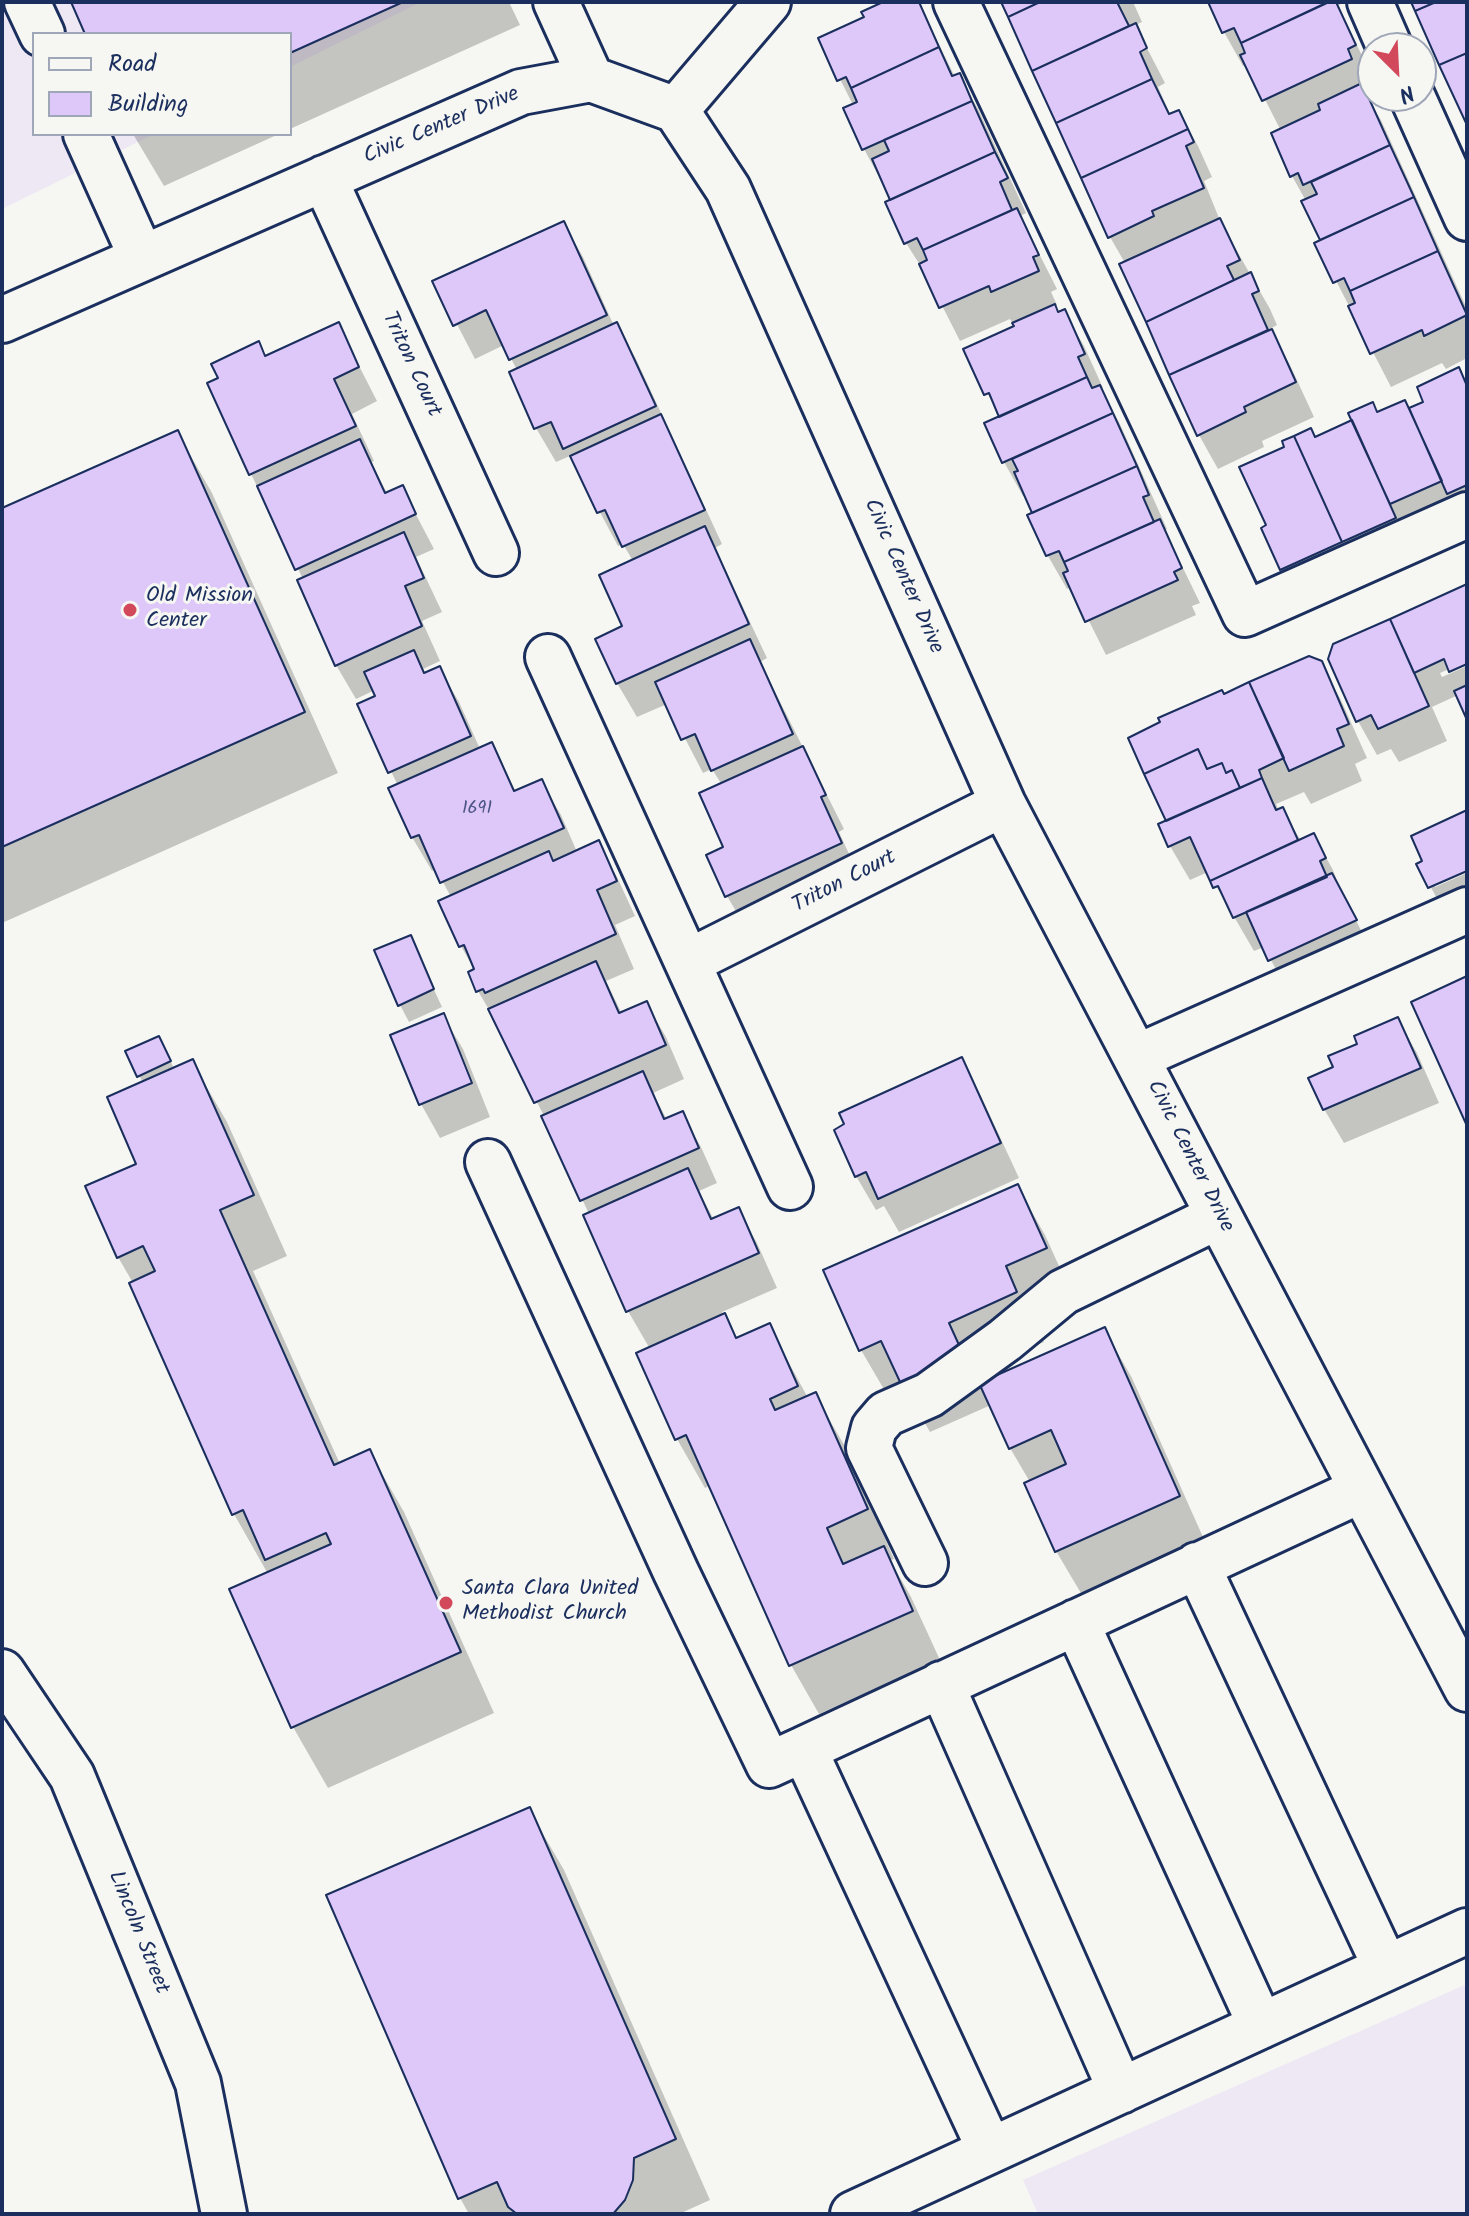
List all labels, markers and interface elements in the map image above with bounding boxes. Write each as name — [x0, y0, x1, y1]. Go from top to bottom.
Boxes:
legend — [32, 32, 292, 136]
north arrow — [1357, 32, 1437, 112]
text: Road — [108, 45, 156, 84]
text: N — [1393, 74, 1420, 111]
street label: Civic Center Drive — [360, 82, 524, 172]
text: Building — [108, 85, 188, 124]
street label: Triton Court — [374, 308, 446, 422]
street label: Civic Center Drive — [856, 495, 948, 659]
place label: Old Mission Center — [146, 584, 253, 636]
marker: Old Mission Center — [121, 601, 139, 619]
house number: 1691 — [462, 799, 492, 821]
street label: Triton Court — [789, 846, 901, 920]
street label: Civic Center Drive — [1139, 1077, 1239, 1237]
place label: Santa Clara United Methodist Church — [462, 1577, 638, 1628]
marker: Santa Clara United Methodist Church — [437, 1594, 455, 1612]
street label: Lincoln Street — [100, 1868, 174, 1998]

